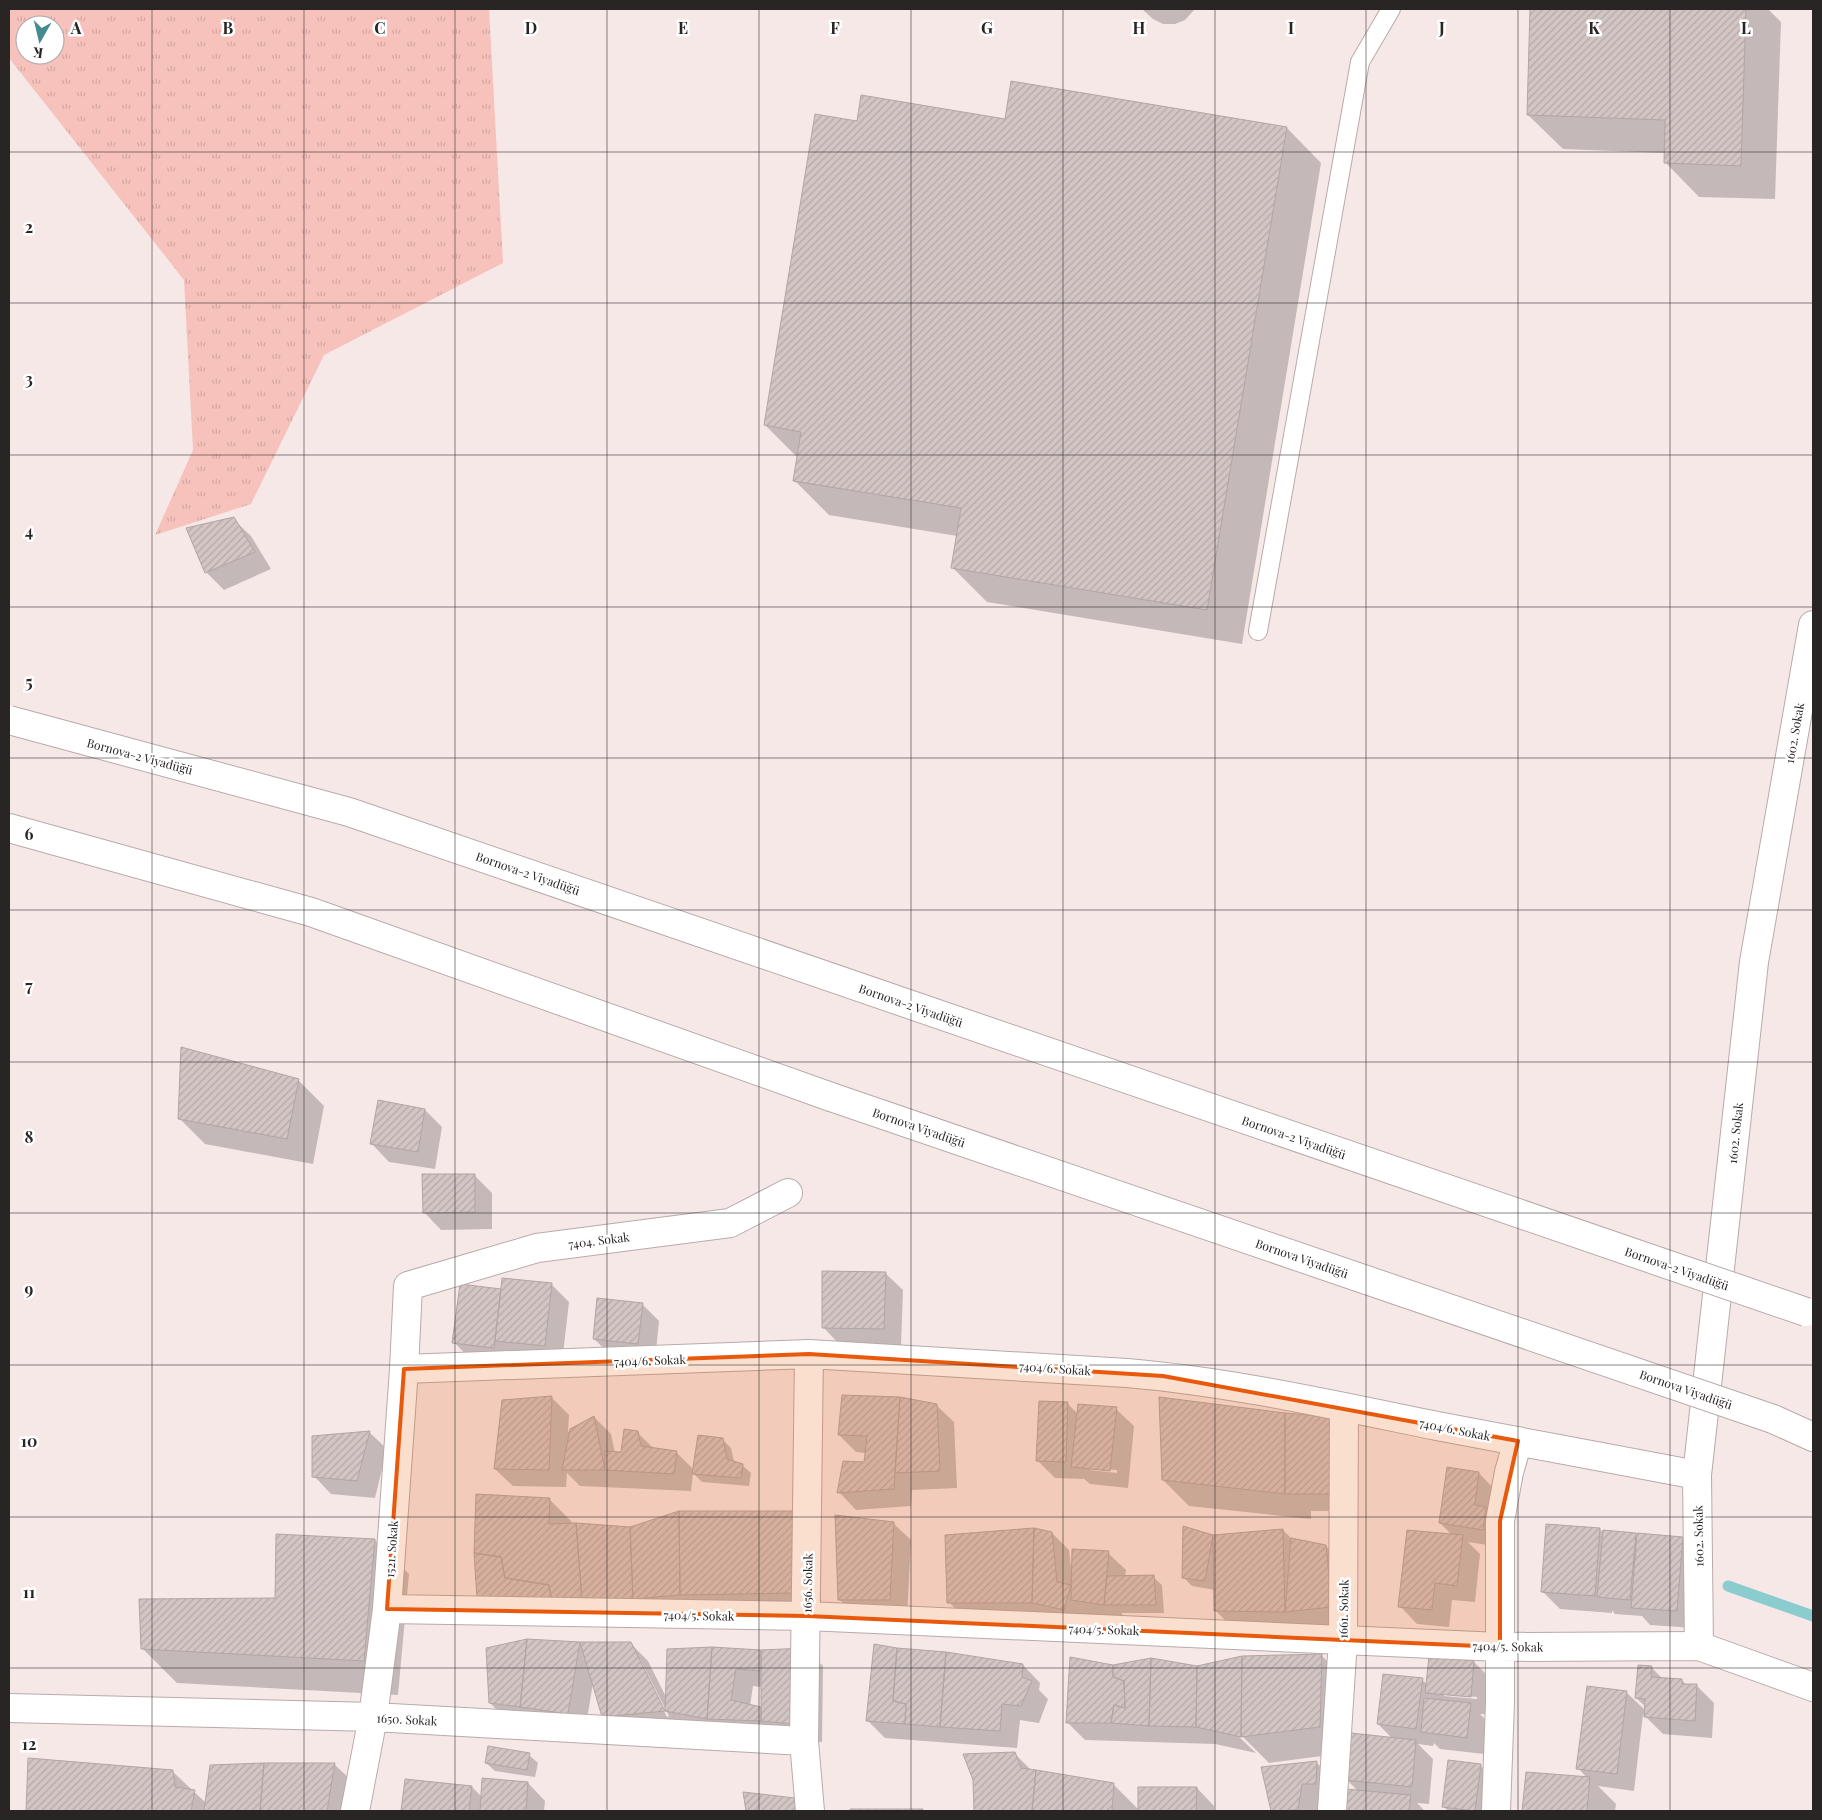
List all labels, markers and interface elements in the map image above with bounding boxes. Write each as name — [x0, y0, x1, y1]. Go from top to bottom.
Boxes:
north arrow — [15, 15, 65, 65]
text: A — [70, 17, 82, 38]
text: B — [223, 17, 234, 38]
text: C — [374, 17, 386, 38]
text: D — [525, 17, 537, 38]
text: E — [678, 17, 688, 38]
text: F — [830, 17, 840, 38]
text: G — [981, 17, 993, 38]
text: H — [1133, 17, 1146, 38]
text: I — [1288, 17, 1294, 38]
text: J — [1438, 17, 1445, 38]
text: K — [1588, 17, 1600, 38]
text: L — [1741, 17, 1751, 38]
text: K — [31, 43, 44, 63]
text: 2 — [25, 216, 33, 237]
text: 3 — [25, 368, 33, 389]
text: 4 — [25, 520, 33, 541]
text: 5 — [25, 671, 33, 692]
street label: 1602. Sokak — [1781, 701, 1807, 765]
street label: Bornova-2 Viyadüğü — [85, 734, 195, 778]
text: 6 — [25, 823, 34, 844]
street label: Bornova-2 Viyadüğü — [474, 848, 582, 898]
text: 7 — [25, 975, 33, 996]
street label: Bornova-2 Viyadüğü — [857, 980, 965, 1030]
street label: 1602. Sokak — [1724, 1101, 1746, 1164]
street label: Bornova Viyadüğü — [870, 1104, 968, 1150]
street label: Bornova-2 Viyadüğü — [1240, 1112, 1348, 1162]
text: 8 — [25, 1126, 34, 1147]
street label: 7404. Sokak — [567, 1228, 631, 1252]
street label: Bornova Viyadüğü — [1253, 1235, 1351, 1281]
street label: Bornova-2 Viyadüğü — [1623, 1243, 1731, 1293]
text: 9 — [25, 1278, 34, 1299]
street label: 7404/6. Sokak — [614, 1351, 687, 1369]
street label: 7404/6. Sokak — [1019, 1358, 1092, 1379]
street label: Bornova Viyadüğü — [1637, 1366, 1735, 1412]
street label: 7404/6. Sokak — [1418, 1414, 1492, 1444]
text: 10 — [21, 1430, 37, 1451]
street label: 1602. Sokak — [1689, 1505, 1707, 1567]
street label: 1521. Sokak — [381, 1519, 401, 1578]
street label: 1656. Sokak — [798, 1553, 816, 1613]
street label: 1661. Sokak — [1334, 1579, 1352, 1639]
text: 11 — [23, 1581, 35, 1602]
street label: 7404/5. Sokak — [663, 1606, 735, 1624]
street label: 7404/5. Sokak — [1068, 1620, 1140, 1638]
street label: 7404/5. Sokak — [1472, 1637, 1544, 1655]
street label: 1650. Sokak — [376, 1709, 438, 1729]
text: 12 — [22, 1733, 36, 1754]

